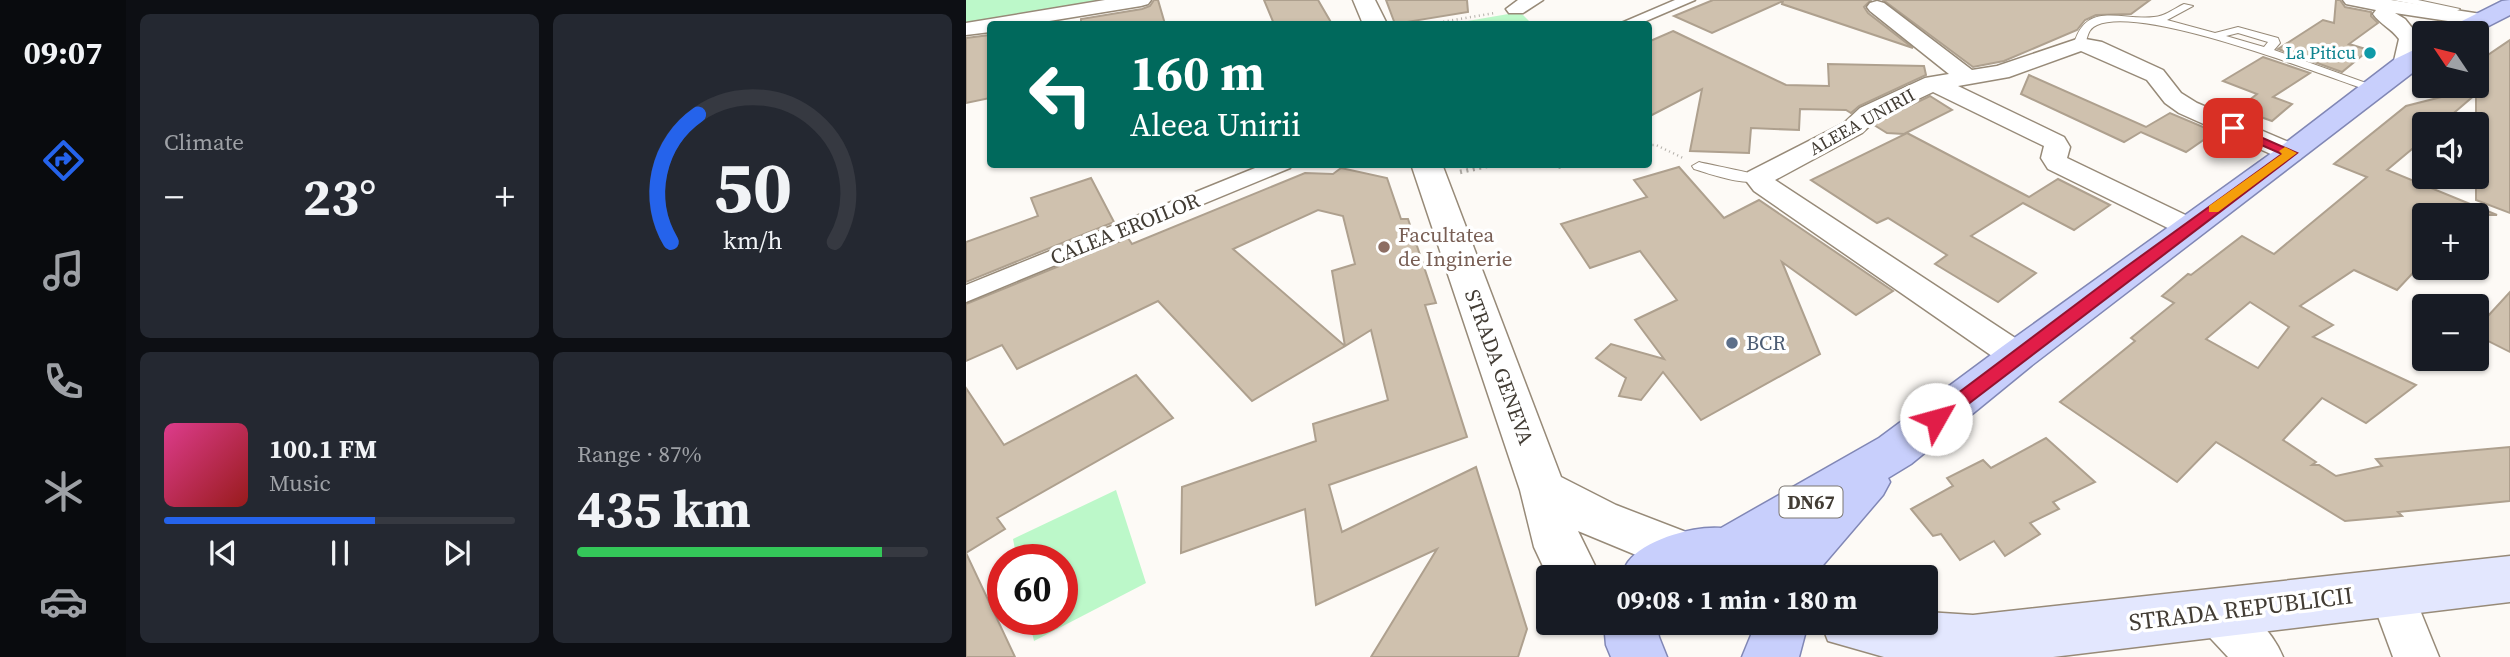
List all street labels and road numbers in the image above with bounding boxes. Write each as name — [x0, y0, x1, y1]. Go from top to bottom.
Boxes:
street label: ALEEA UNIRII — [1804, 82, 1919, 161]
street label: CALEA EROILOR — [1046, 185, 1204, 272]
street label: STRADA GENEVA — [1458, 285, 1541, 449]
road number: DN67 — [1780, 486, 1842, 517]
street label: STRADA REPUBLICII — [2127, 578, 2355, 639]

